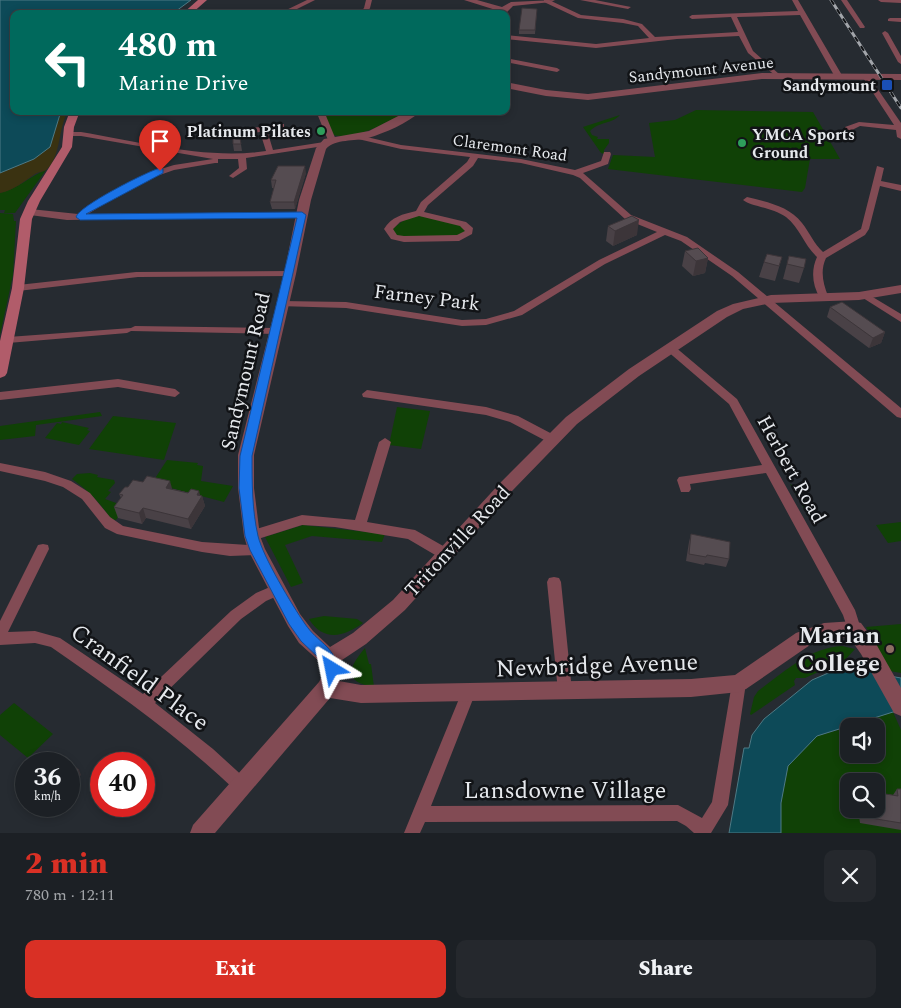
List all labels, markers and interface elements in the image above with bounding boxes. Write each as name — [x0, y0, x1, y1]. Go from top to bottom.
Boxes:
text: 480 m — [118, 19, 217, 72]
icon: left — [35, 30, 100, 95]
street label: Sandymount Avenue — [627, 50, 775, 90]
text: Marine Drive — [118, 67, 248, 100]
place label: Sandymount — [783, 74, 876, 98]
marker: Sandymount — [880, 78, 894, 92]
pin — [139, 120, 181, 171]
place label: Platinum Pilates — [187, 120, 311, 144]
place label: YMCA Sports Ground — [752, 123, 855, 165]
marker: Platinum Pilates — [315, 125, 327, 137]
icon: arrive — [146, 127, 174, 155]
street label: Claremont Road — [451, 128, 569, 168]
marker: YMCA Sports Ground — [736, 137, 748, 149]
street label: Farney Park — [372, 277, 482, 319]
street label: Sandymount Road — [213, 289, 279, 453]
street label: Herbert Road — [749, 410, 833, 529]
street label: Tritonville Road — [398, 479, 518, 604]
street label: Cranfield Place — [63, 615, 216, 741]
place label: Marian College — [797, 618, 880, 682]
position arrow — [305, 642, 357, 694]
marker: Marian College — [884, 643, 896, 655]
street label: Newbridge Avenue — [495, 644, 699, 688]
map controls — [840, 718, 885, 818]
button: sound — [840, 718, 885, 763]
speed limit sign: 40 — [90, 752, 155, 817]
text: 36 — [33, 759, 62, 797]
street label: Lansdowne Village — [464, 773, 666, 809]
button: search — [840, 773, 885, 818]
text: km/h — [34, 787, 61, 806]
text: 2 min — [25, 841, 108, 887]
button: close — [824, 850, 876, 902]
text: 780 m · 12:11 — [25, 883, 115, 907]
button: Exit — [25, 940, 446, 998]
button: Share — [456, 940, 876, 998]

